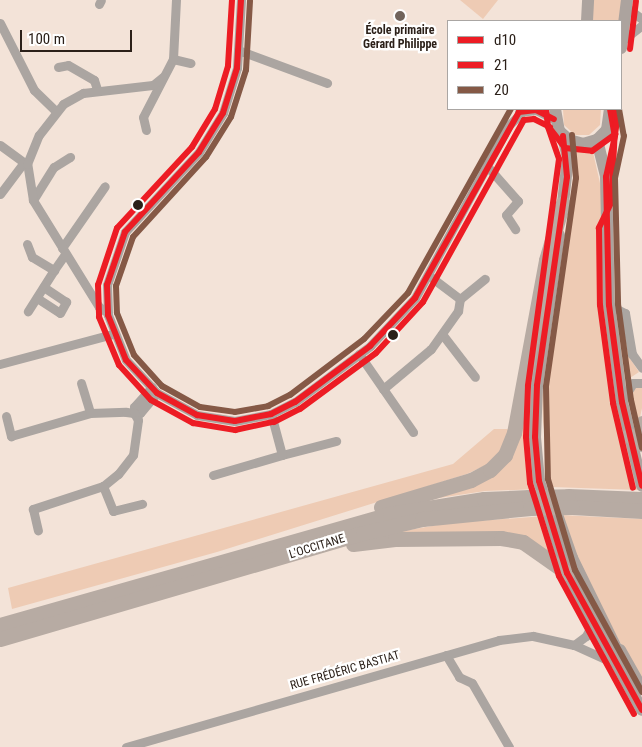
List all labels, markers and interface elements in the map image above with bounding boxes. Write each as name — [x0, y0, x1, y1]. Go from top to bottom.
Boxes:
marker: École primaire Gérard Philippe — [394, 10, 406, 22]
scale bar — [22, 20, 135, 52]
legend — [447, 20, 622, 110]
place label: École primaire Gérard Philippe — [363, 24, 437, 52]
text: 100 m — [28, 30, 65, 48]
text: d10 — [494, 31, 516, 49]
text: 21 — [494, 56, 509, 74]
text: 20 — [494, 81, 509, 99]
unlabelled marker — [133, 200, 143, 210]
unlabelled marker — [388, 330, 398, 340]
street label: L'OCCITANE — [287, 532, 347, 562]
street label: RUE FRÉDÉRIC BASTIAT — [289, 648, 401, 694]

